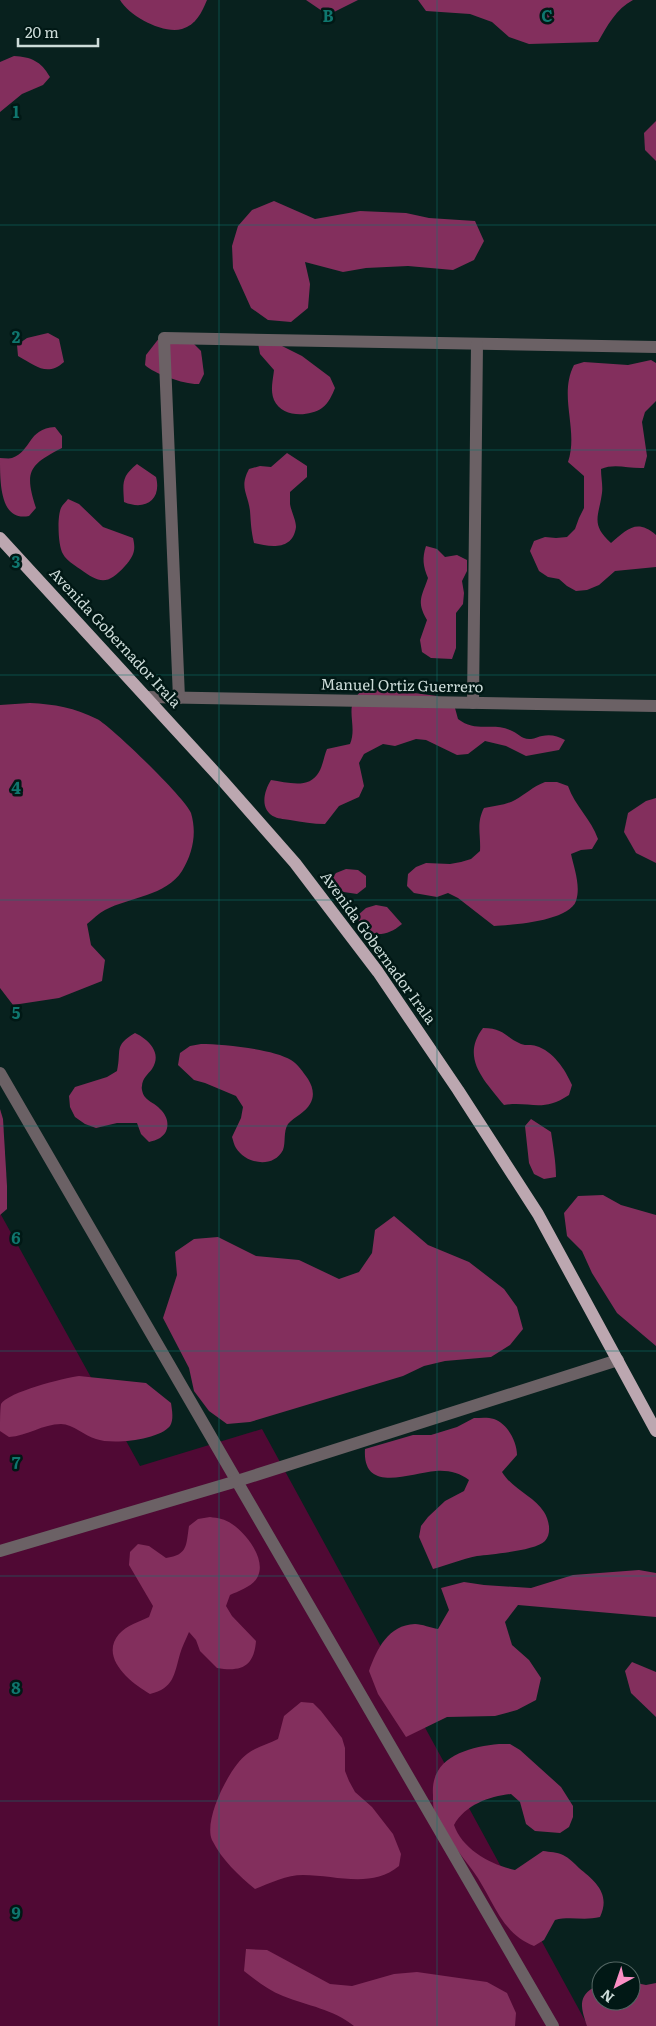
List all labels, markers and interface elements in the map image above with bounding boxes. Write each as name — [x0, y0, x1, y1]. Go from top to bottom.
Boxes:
text: B — [322, 3, 334, 27]
text: C — [541, 3, 553, 27]
scale bar — [18, 15, 98, 47]
text: 20 m — [25, 20, 59, 43]
text: 1 — [13, 99, 20, 123]
text: 2 — [12, 324, 21, 348]
text: 3 — [12, 549, 21, 573]
street label: Avenida Gobernador Irala — [45, 562, 188, 713]
street label: Manuel Ortiz Guerrero — [320, 672, 484, 697]
text: 4 — [11, 775, 21, 799]
street label: Avenida Gobernador Irala — [316, 866, 443, 1029]
text: 5 — [12, 1000, 21, 1024]
text: 6 — [11, 1225, 21, 1249]
text: 7 — [12, 1450, 21, 1474]
text: 8 — [11, 1675, 21, 1699]
text: 9 — [11, 1900, 21, 1924]
north arrow — [591, 1961, 641, 2011]
text: N — [596, 1985, 618, 2008]

